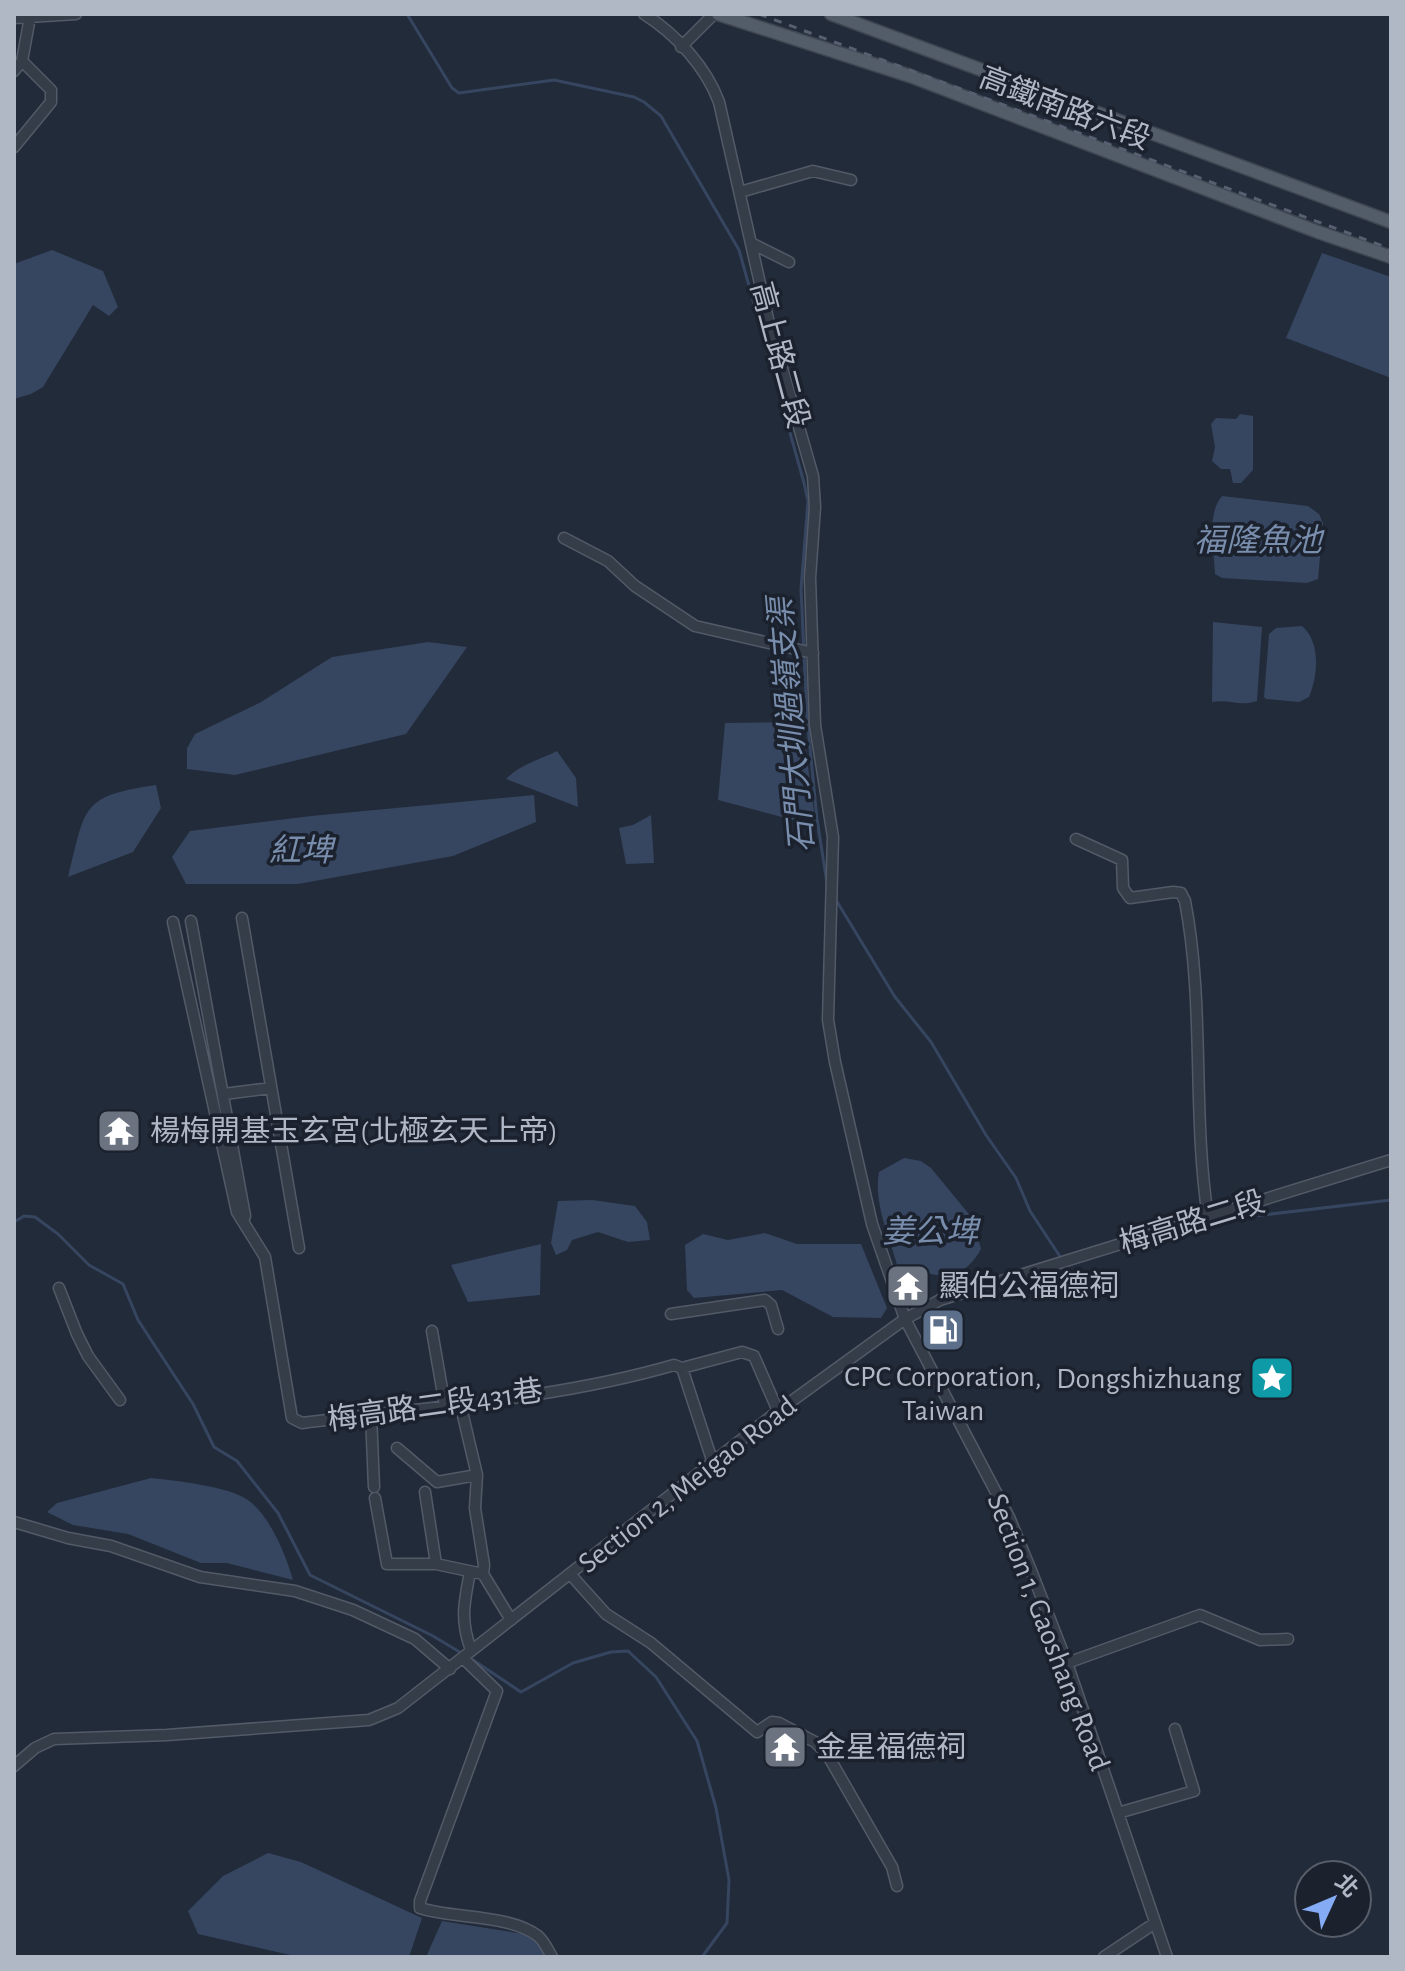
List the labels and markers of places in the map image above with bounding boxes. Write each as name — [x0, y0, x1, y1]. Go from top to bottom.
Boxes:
temple icon: 楊梅開基玉玄宮(北極玄天上帝) — [95, 1107, 143, 1155]
place label: 楊梅開基玉玄宮(北極玄天上帝) — [150, 1115, 558, 1147]
temple icon: 顯伯公福德祠 — [884, 1262, 932, 1310]
place label: 顯伯公福德祠 — [939, 1270, 1119, 1302]
fuel station icon: CPC Corporation, Taiwan — [919, 1306, 967, 1354]
place icon: Dongshizhuang — [1248, 1354, 1296, 1402]
place label: CPC Corporation, Taiwan — [844, 1362, 1042, 1426]
place label: Dongshizhuang — [1056, 1364, 1241, 1394]
temple icon: 金星福德祠 — [761, 1723, 809, 1771]
place label: 金星福德祠 — [816, 1731, 966, 1763]

